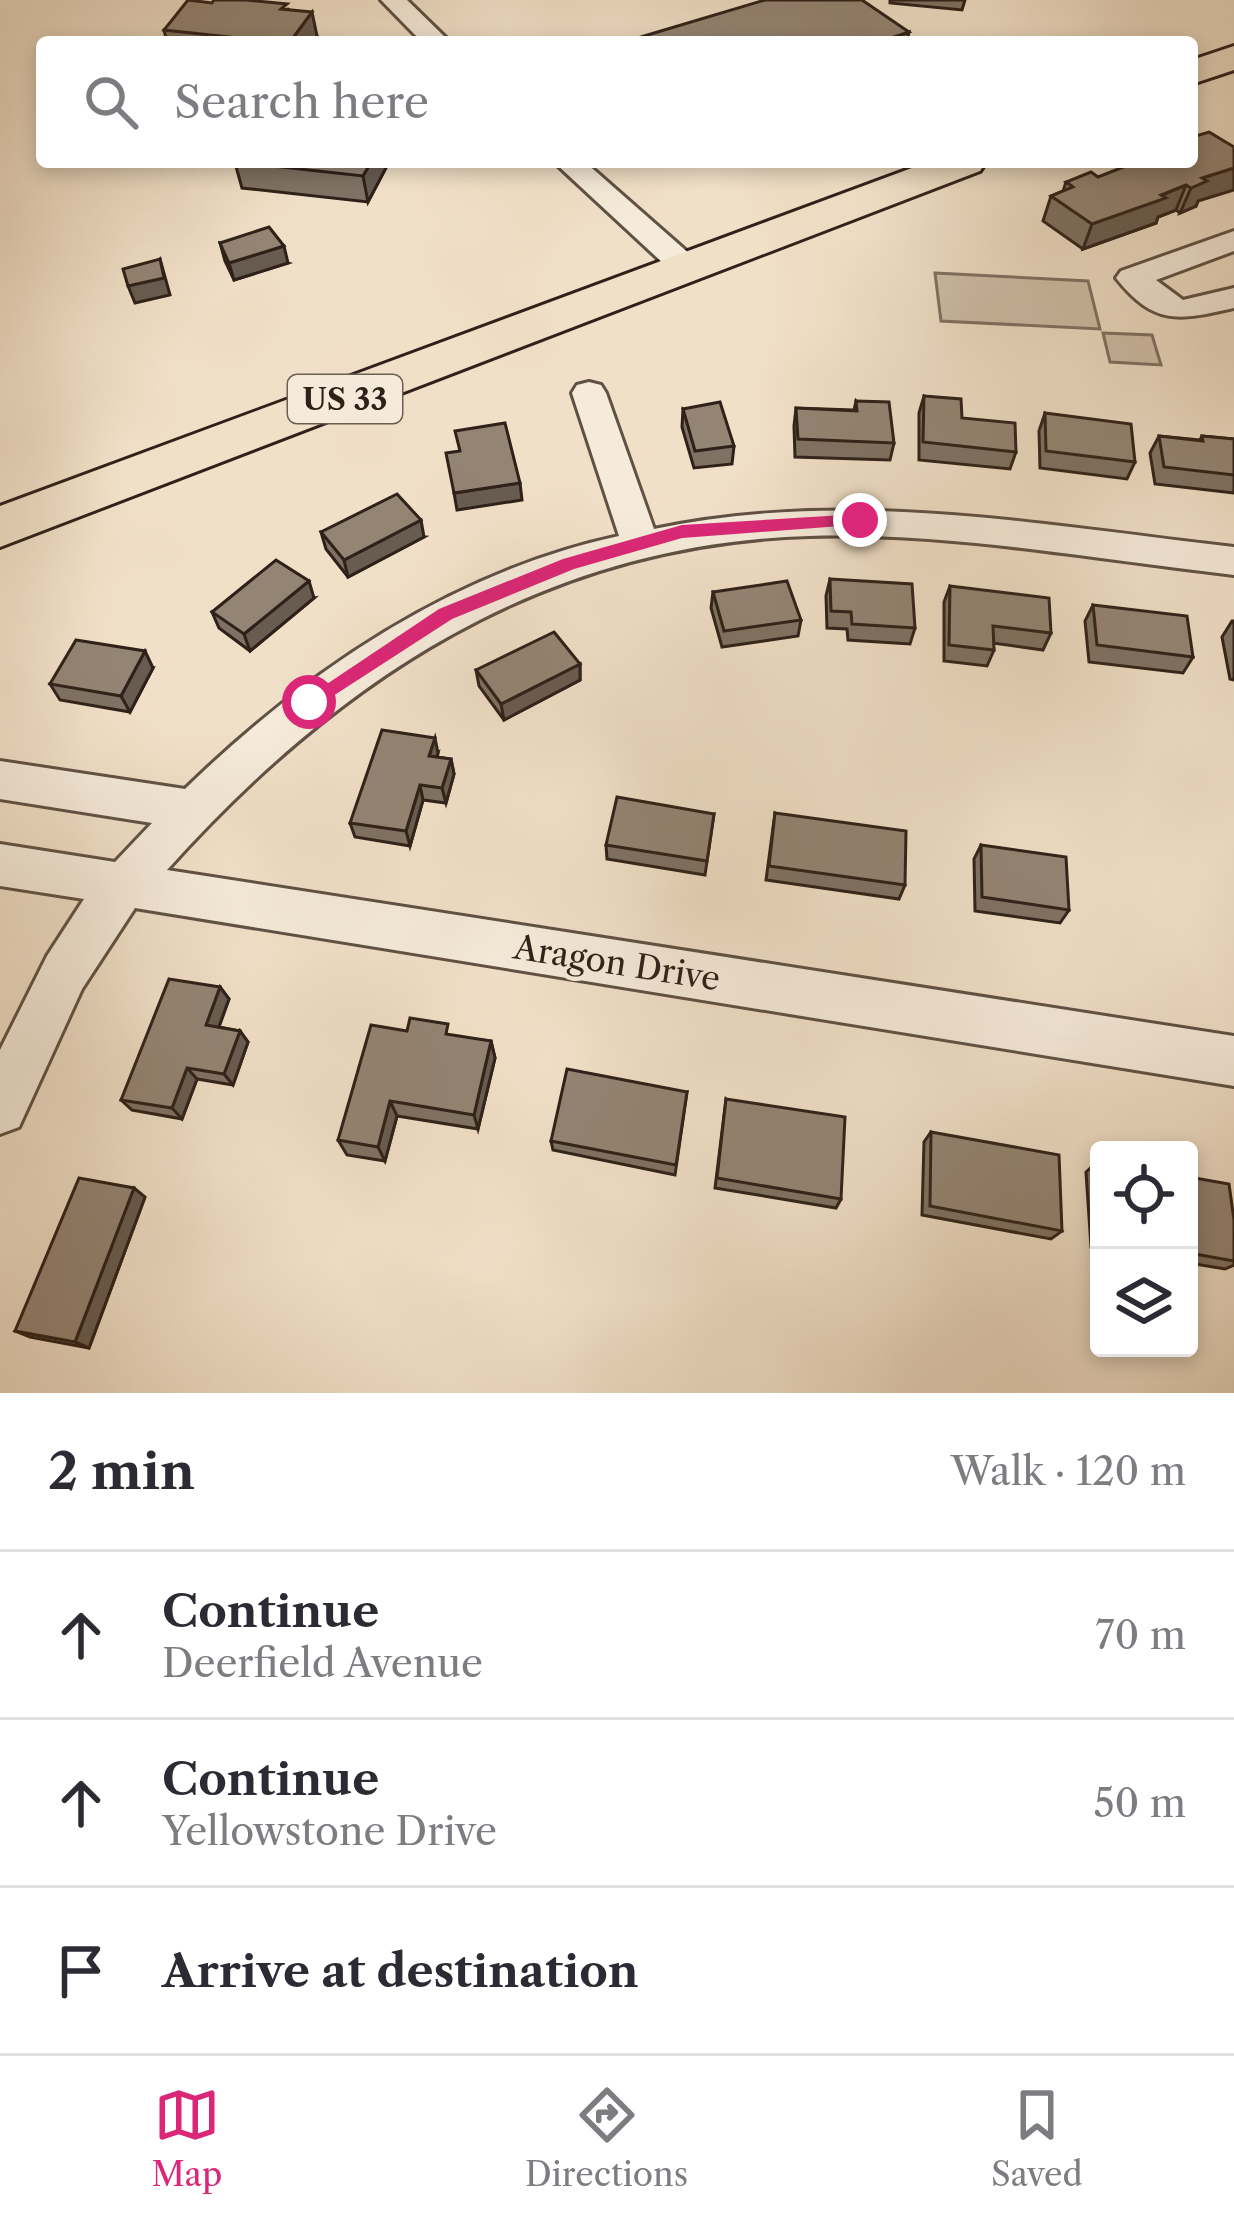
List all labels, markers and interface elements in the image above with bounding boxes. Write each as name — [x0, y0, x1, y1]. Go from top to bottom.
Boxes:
search box — [36, 36, 1198, 168]
icon: search — [78, 69, 144, 135]
text: Search here — [174, 74, 429, 130]
road number: US 33 — [288, 375, 402, 423]
route end — [833, 493, 887, 547]
route start — [282, 675, 336, 729]
street label: Aragon Drive — [510, 926, 723, 1000]
map controls — [1090, 1141, 1198, 1357]
button: locate — [1090, 1141, 1198, 1249]
button: layers — [1090, 1249, 1198, 1357]
text: 2 min — [48, 1440, 195, 1502]
text: Walk · 120 m — [951, 1447, 1186, 1495]
text: Continue — [162, 1583, 379, 1639]
icon: ahead — [48, 1602, 114, 1668]
text: 70 m — [1095, 1611, 1186, 1659]
text: Deerfield Avenue — [162, 1639, 483, 1687]
text: Continue — [162, 1751, 379, 1807]
icon: ahead — [48, 1770, 114, 1836]
text: 50 m — [1093, 1779, 1186, 1827]
text: Yellowstone Drive — [162, 1807, 497, 1855]
icon: arrive — [48, 1938, 114, 2004]
text: Arrive at destination — [162, 1943, 639, 1999]
tab: Map — [151, 2082, 222, 2195]
tab: Directions — [525, 2082, 688, 2195]
tab: Saved — [991, 2082, 1083, 2195]

